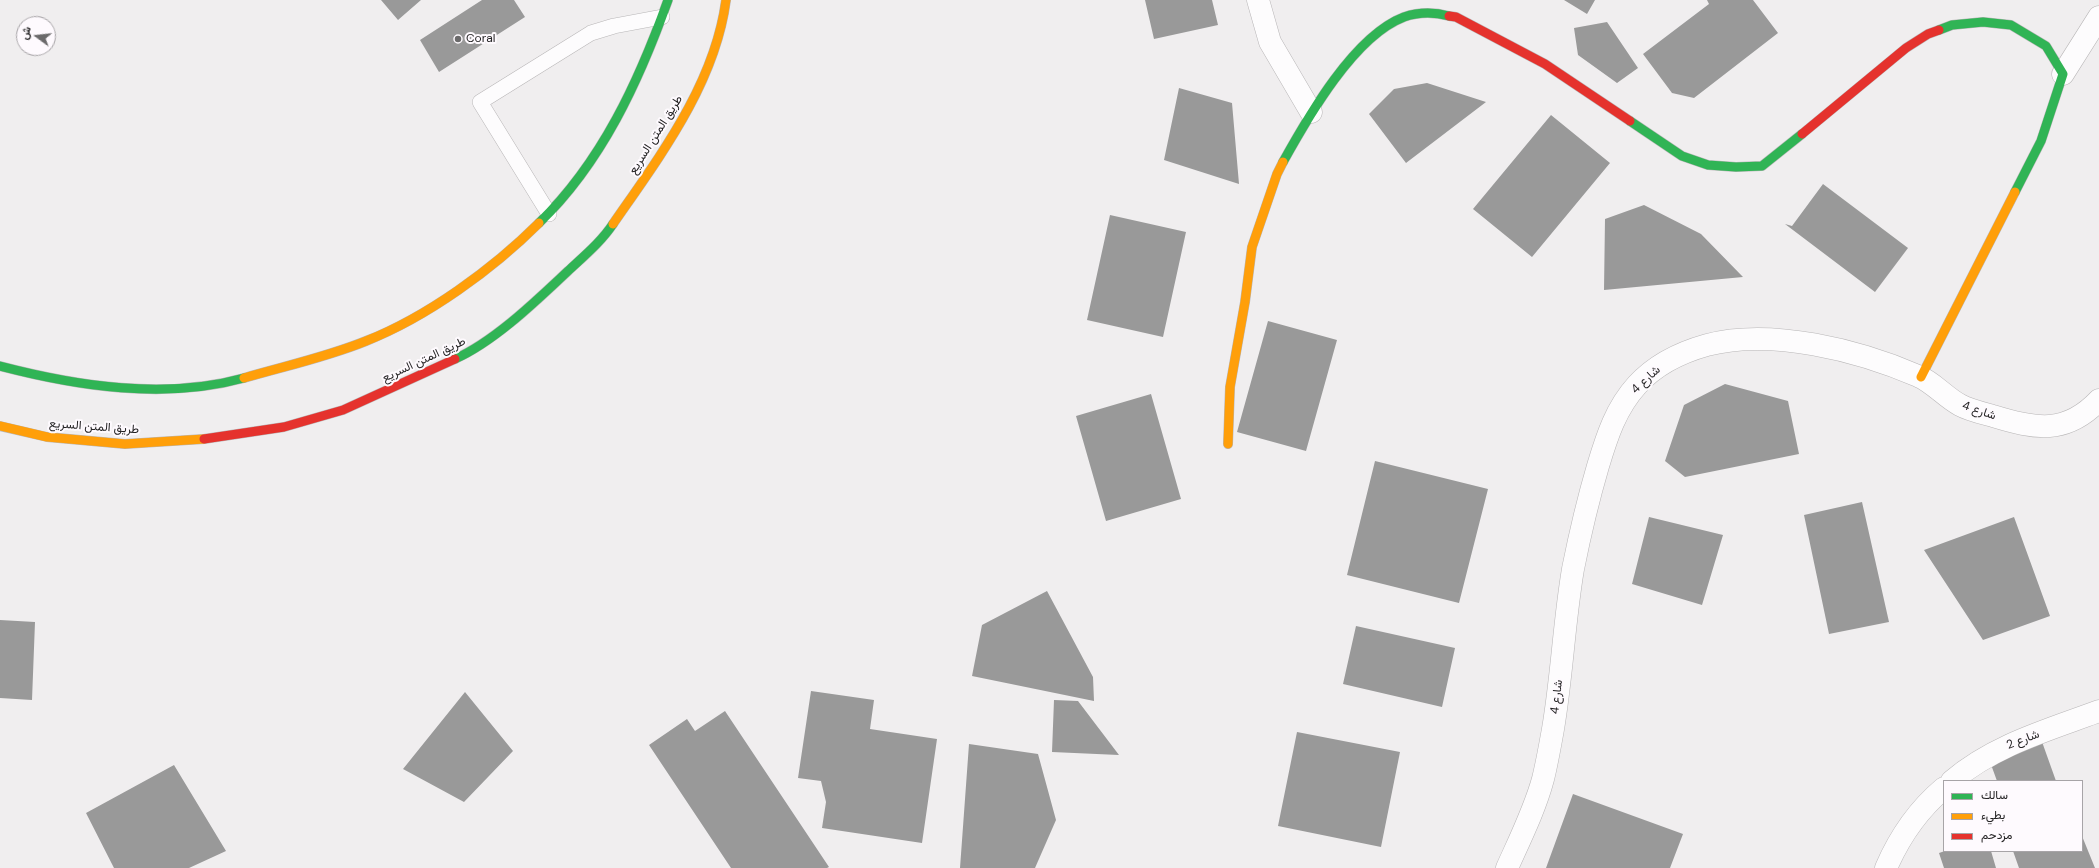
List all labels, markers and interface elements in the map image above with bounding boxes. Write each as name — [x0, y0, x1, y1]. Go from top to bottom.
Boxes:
north arrow — [16, 16, 56, 56]
text: ش — [17, 25, 34, 41]
place label: Coral — [466, 32, 495, 46]
marker: Coral — [453, 34, 463, 44]
street label: طريق المتن السريع — [626, 93, 686, 177]
street label: طريق المتن السريع — [380, 334, 468, 386]
street label: شارع 4 — [1628, 363, 1664, 397]
street label: شارع 4 — [1960, 399, 1998, 423]
street label: طريق المتن السريع — [48, 417, 140, 437]
street label: شارع 4 — [1548, 679, 1566, 715]
street label: شارع 2 — [2004, 727, 2042, 753]
legend — [1943, 780, 2083, 852]
text: سالك — [1981, 787, 2008, 803]
text: بطيء — [1981, 807, 2005, 823]
text: مزدحم — [1981, 827, 2012, 843]

